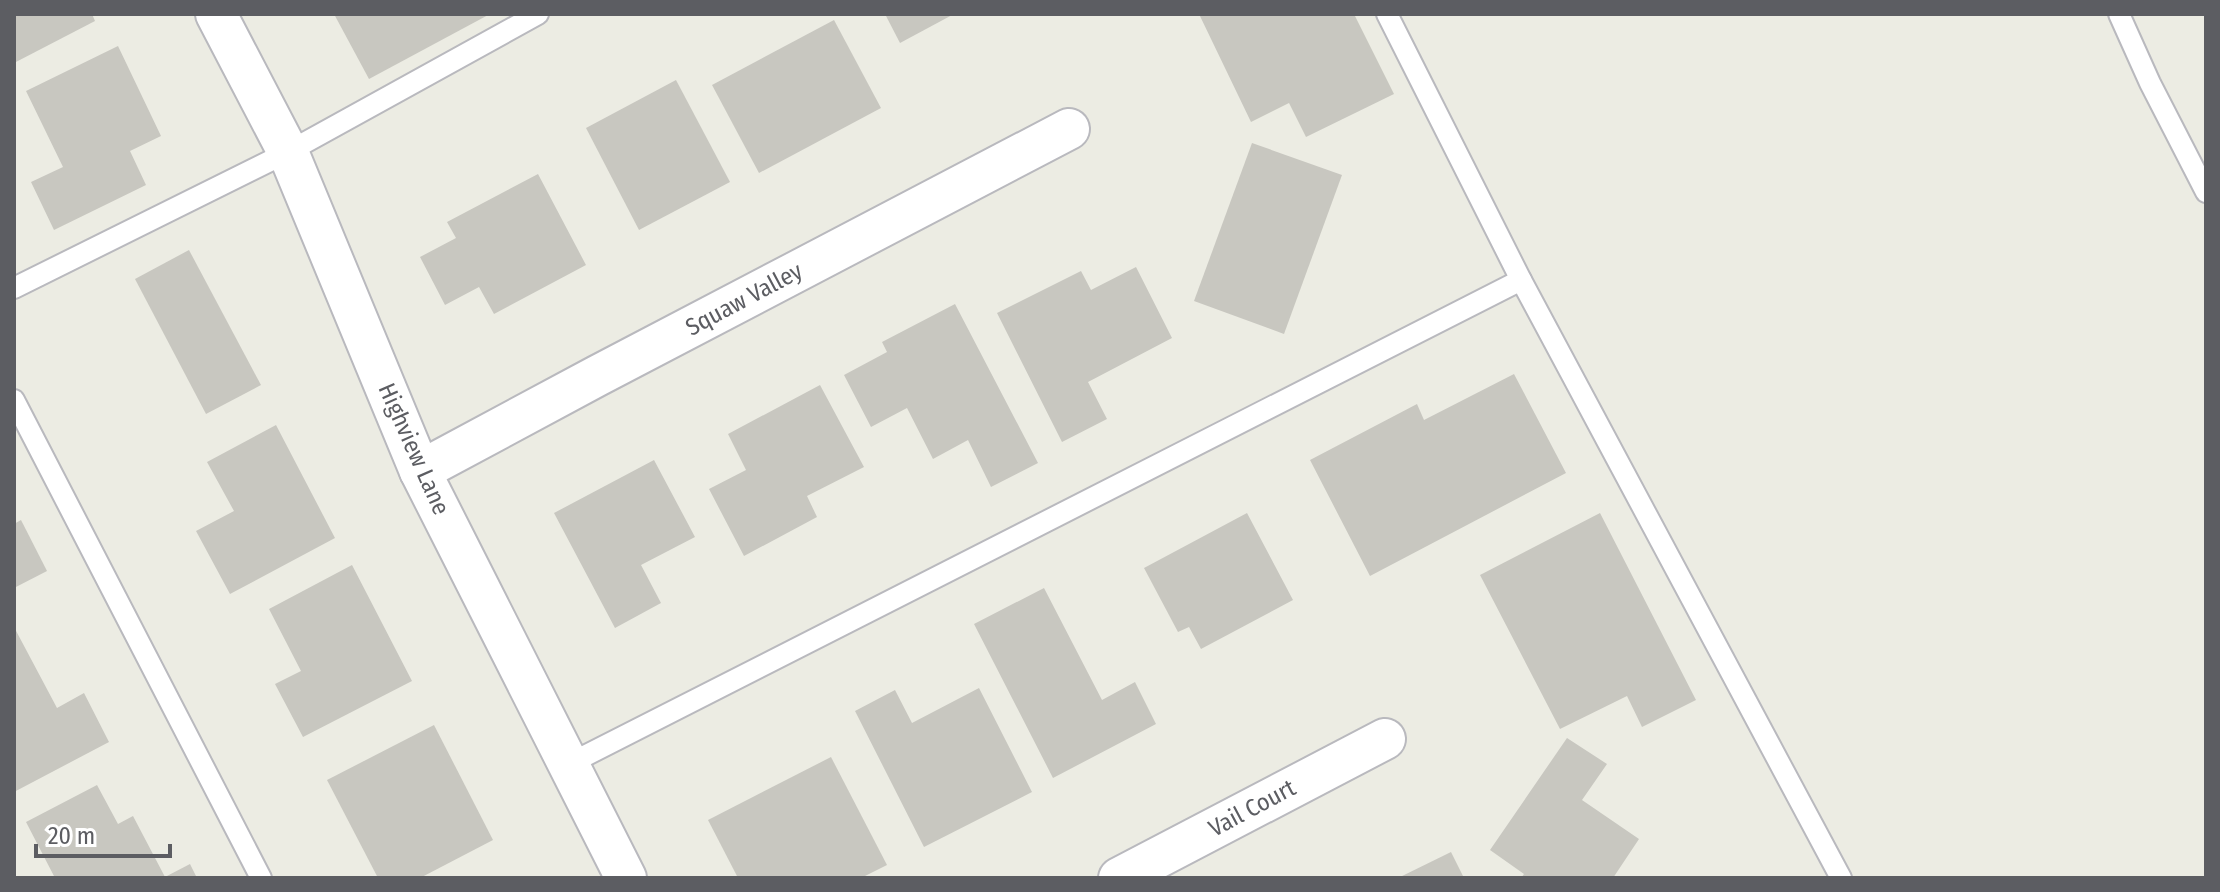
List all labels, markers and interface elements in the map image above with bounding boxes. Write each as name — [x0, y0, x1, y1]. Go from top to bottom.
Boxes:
street label: Squaw Valley — [681, 256, 807, 341]
street label: Highview Lane — [373, 379, 455, 519]
street label: Vail Court — [1204, 773, 1300, 842]
scale bar — [36, 808, 170, 858]
text: 20 m — [48, 822, 95, 850]

